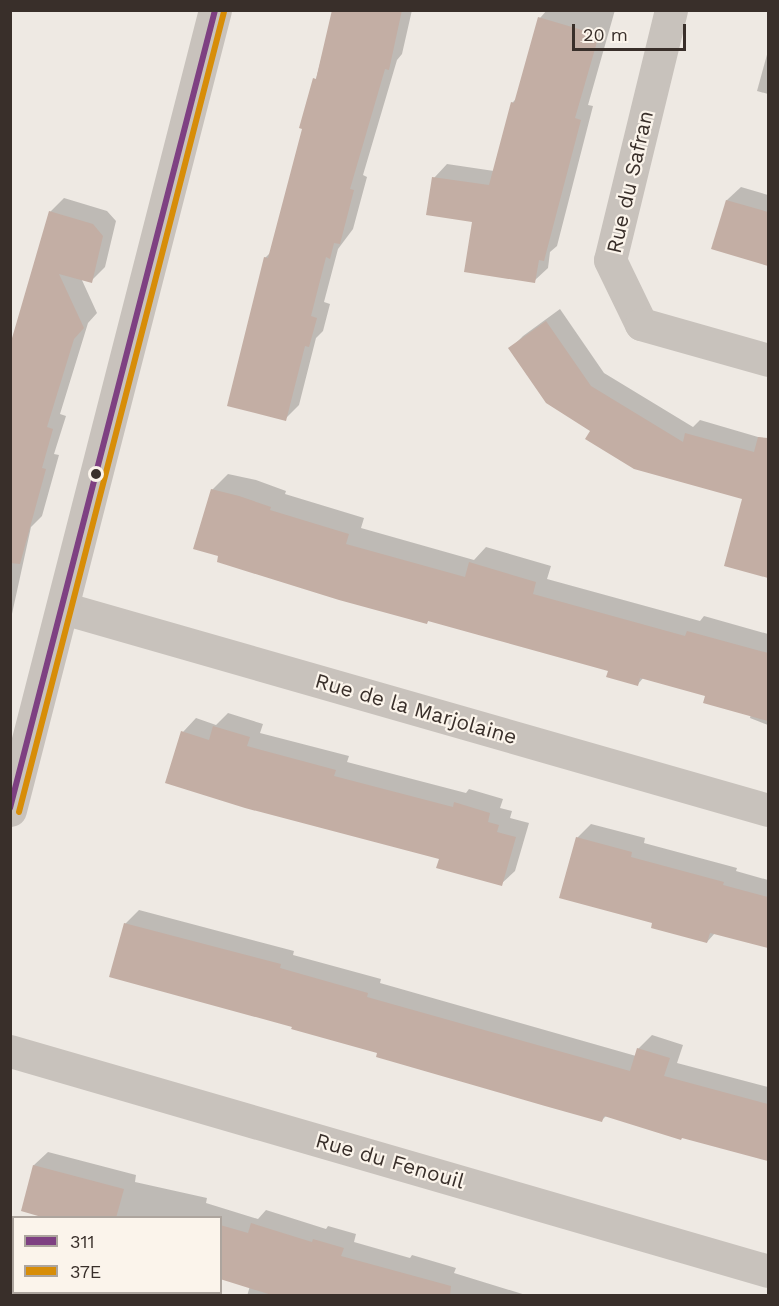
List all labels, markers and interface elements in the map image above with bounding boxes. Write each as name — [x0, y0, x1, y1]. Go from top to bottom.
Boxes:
scale bar — [575, 12, 689, 50]
text: 20 m — [583, 24, 628, 45]
street label: Rue du Safran — [601, 108, 659, 256]
unlabelled marker — [90, 468, 102, 480]
street label: Rue de la Marjolaine — [312, 668, 520, 750]
street label: Rue du Fenouil — [313, 1128, 467, 1194]
legend — [12, 1216, 222, 1294]
text: 311 — [70, 1231, 95, 1252]
text: 37E — [70, 1261, 101, 1282]

